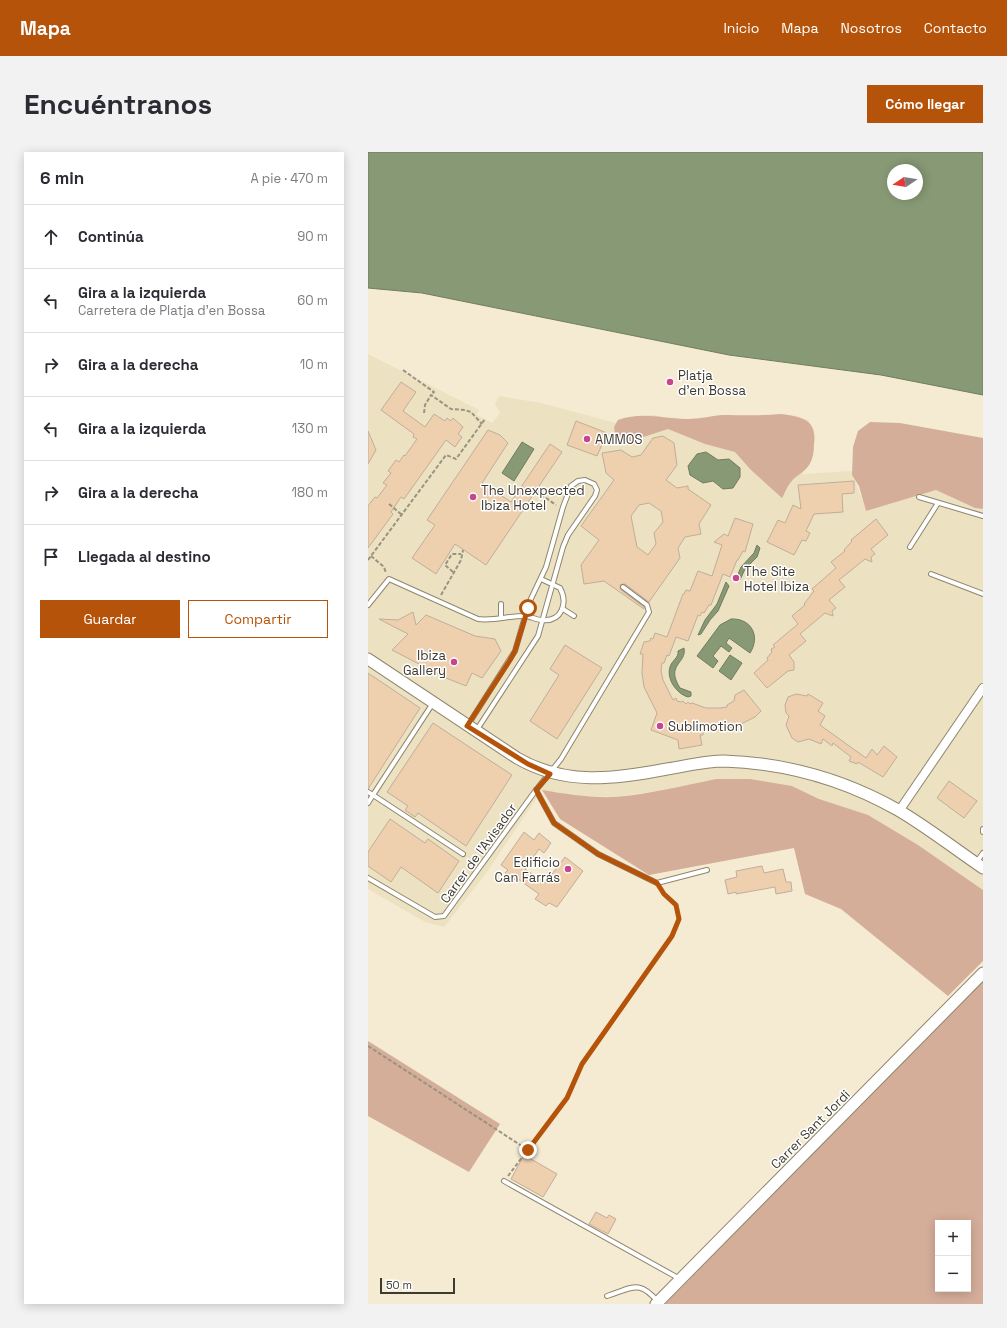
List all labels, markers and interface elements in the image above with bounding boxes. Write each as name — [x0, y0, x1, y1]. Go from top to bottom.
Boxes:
text: Mapa — [20, 16, 71, 41]
text: Inicio — [723, 19, 759, 37]
text: Mapa — [781, 19, 819, 37]
text: Nosotros — [841, 19, 902, 37]
text: Contacto — [924, 19, 987, 37]
button: Cómo llegar — [867, 85, 983, 123]
text: Encuéntranos — [24, 86, 212, 122]
north arrow — [887, 164, 923, 200]
text: 6 min — [40, 167, 84, 189]
text: A pie · 470 m — [250, 170, 328, 187]
icon: ahead — [40, 226, 62, 248]
text: Continúa — [78, 227, 144, 246]
text: 90 m — [297, 228, 328, 245]
text: Gira a la izquierda — [78, 283, 206, 302]
icon: left — [40, 290, 62, 312]
text: 60 m — [297, 292, 328, 309]
text: Carretera de Platja d'en Bossa — [78, 302, 265, 319]
icon: right — [40, 354, 62, 376]
text: Gira a la derecha — [78, 355, 198, 374]
text: 10 m — [300, 356, 328, 373]
place label: Platja d'en Bossa — [678, 367, 746, 399]
marker: Platja d'en Bossa — [665, 377, 675, 387]
icon: left — [40, 418, 62, 440]
text: Gira a la izquierda — [78, 419, 206, 438]
text: 130 m — [292, 420, 328, 437]
place label: AMMOS — [595, 431, 642, 448]
marker: AMMOS — [582, 434, 592, 444]
icon: right — [40, 482, 62, 504]
place label: The Unexpected Ibiza Hotel — [481, 482, 585, 514]
text: Gira a la derecha — [78, 483, 198, 502]
text: 180 m — [292, 484, 328, 501]
marker: The Unexpected Ibiza Hotel — [468, 492, 478, 502]
icon: arrive — [40, 546, 62, 568]
text: Llegada al destino — [78, 547, 211, 566]
place label: The Site Hotel Ibiza — [744, 563, 810, 595]
marker: The Site Hotel Ibiza — [731, 573, 741, 583]
route start — [519, 599, 537, 617]
button: Guardar — [40, 600, 180, 638]
button: Compartir — [188, 600, 328, 638]
place label: Ibiza Gallery — [403, 647, 447, 679]
marker: Ibiza Gallery — [449, 657, 459, 667]
place label: Sublimotion — [668, 718, 743, 735]
marker: Sublimotion — [655, 721, 665, 731]
street label: Carrer de l'Avisador — [436, 800, 520, 907]
place label: Edificio Can Farrás — [495, 854, 560, 886]
marker: Edificio Can Farrás — [563, 864, 573, 874]
street label: Carrer Sant Jordi — [767, 1086, 854, 1173]
route end — [519, 1141, 537, 1159]
map controls — [935, 1220, 971, 1292]
button: + — [935, 1220, 971, 1256]
button: − — [935, 1256, 971, 1292]
scale bar — [380, 1276, 455, 1295]
text: 50 m — [386, 1278, 412, 1292]

